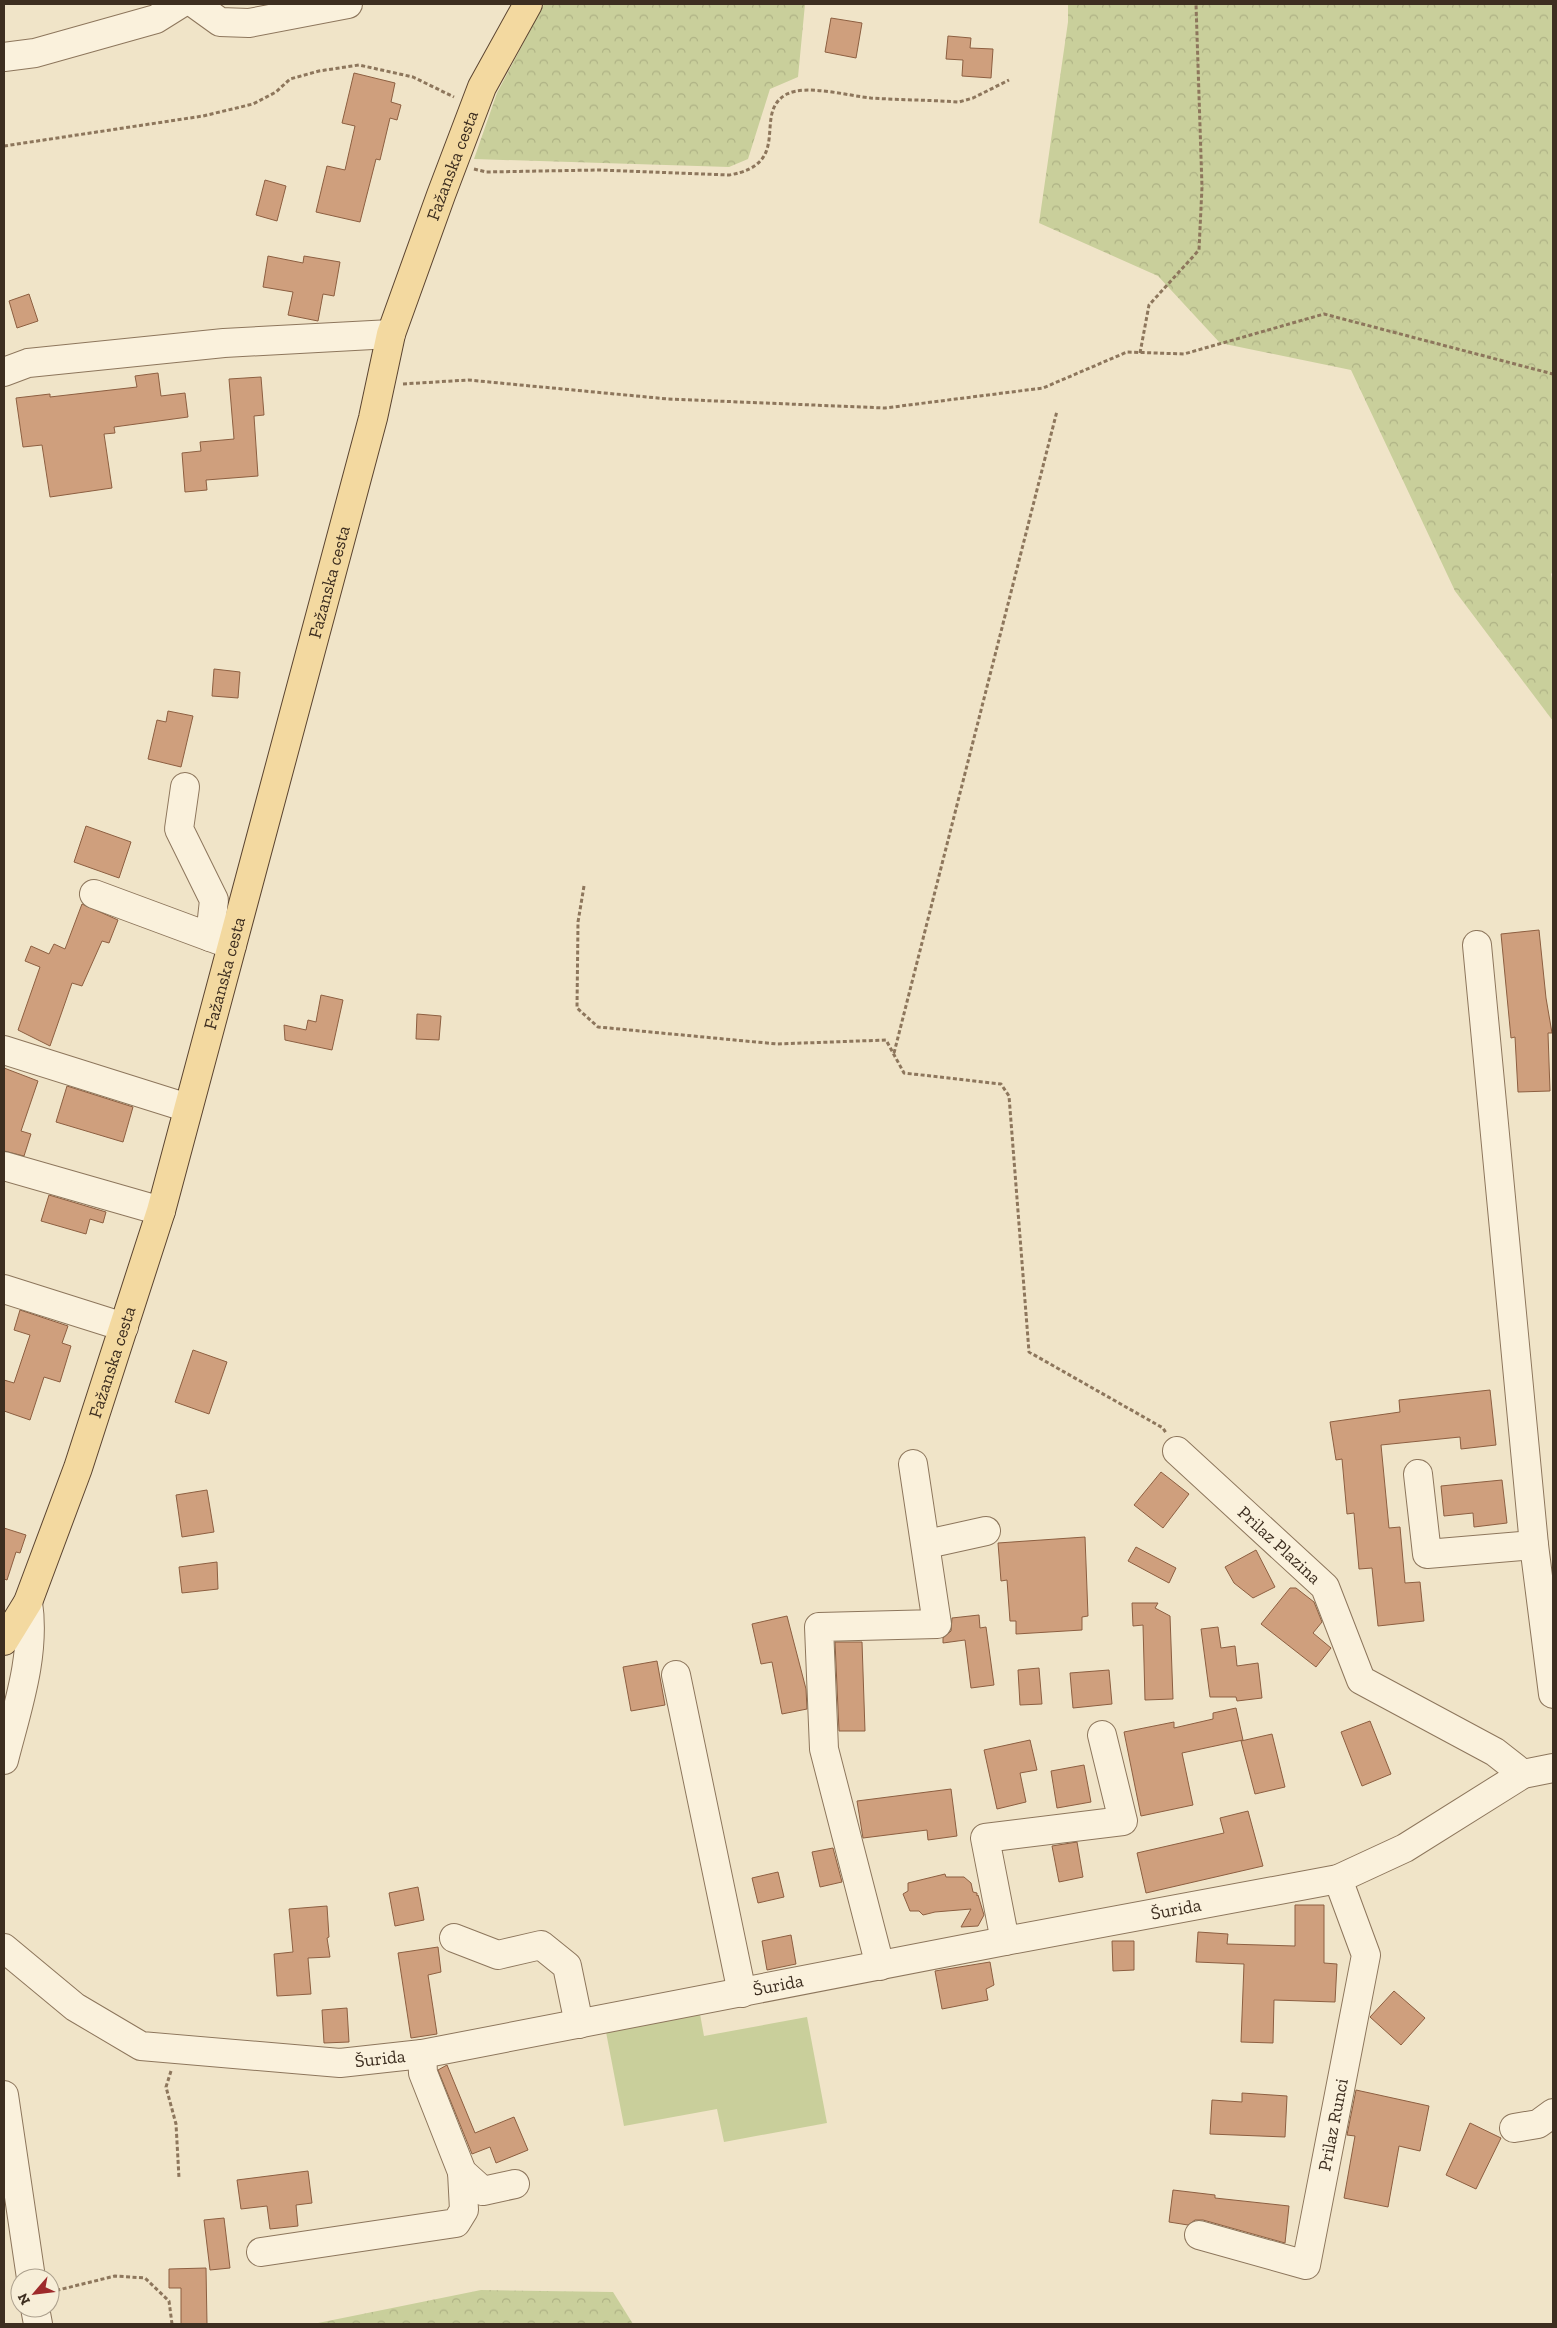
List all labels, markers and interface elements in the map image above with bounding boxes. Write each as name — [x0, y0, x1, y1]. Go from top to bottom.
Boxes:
street label: Fažanska cesta — [422, 107, 483, 224]
street label: Fažanska cesta — [304, 523, 355, 641]
street label: Fažanska cesta — [199, 914, 250, 1032]
street label: Fažanska cesta — [84, 1303, 141, 1421]
street label: Prilaz Plazina — [1233, 1501, 1326, 1589]
street label: Šurida — [1149, 1894, 1203, 1925]
street label: Šurida — [751, 1969, 806, 2001]
street label: Šurida — [354, 2045, 407, 2072]
street label: Prilaz Runci — [1313, 2077, 1353, 2173]
north arrow — [10, 2268, 60, 2318]
text: N — [14, 2290, 34, 2308]

